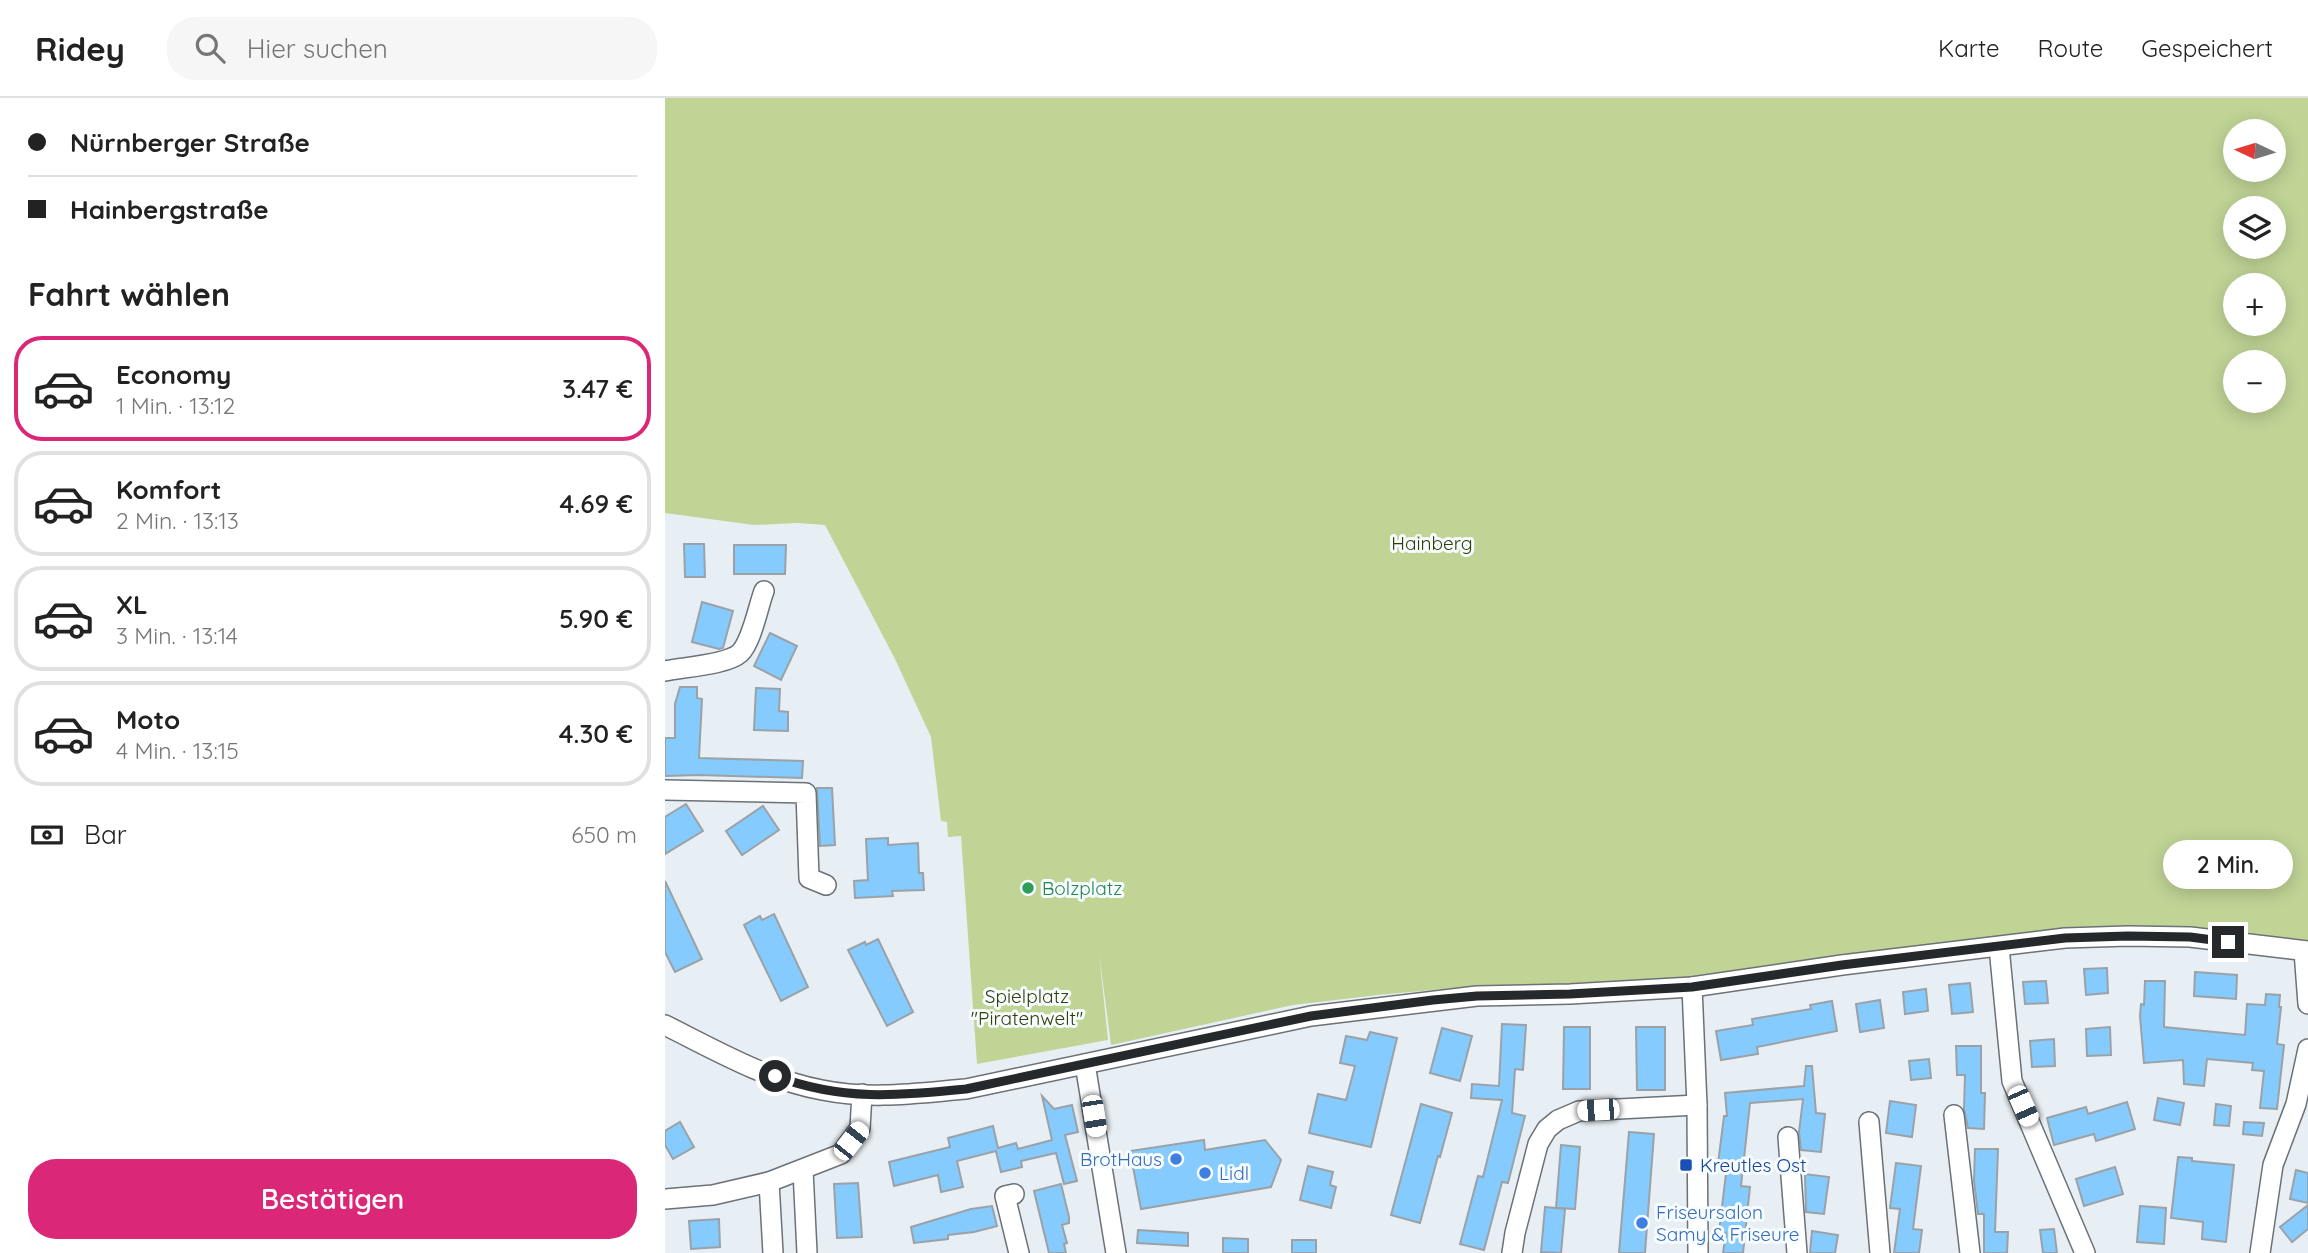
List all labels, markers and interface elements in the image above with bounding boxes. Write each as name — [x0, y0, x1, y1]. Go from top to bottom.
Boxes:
search box — [167, 17, 657, 80]
text: Ridey — [35, 28, 125, 69]
icon: search — [191, 29, 229, 67]
text: Hier suchen — [247, 32, 388, 65]
text: Karte — [1938, 33, 2000, 63]
text: Route — [2038, 33, 2103, 63]
text: Gespeichert — [2141, 33, 2273, 63]
north arrow — [2223, 119, 2285, 182]
map controls — [2223, 119, 2286, 413]
text: Nürnberger Straße — [70, 126, 310, 159]
text: Hainbergstraße — [70, 193, 269, 226]
button: layers — [2223, 196, 2286, 259]
button: + — [2223, 273, 2286, 336]
text: Fahrt wählen — [28, 274, 230, 314]
button: − — [2223, 350, 2286, 413]
icon: car — [32, 357, 95, 420]
text: Economy — [116, 358, 231, 391]
text: 3.47 € — [562, 372, 633, 405]
text: 1 Min. · 13:12 — [116, 391, 235, 420]
icon: car — [32, 472, 95, 535]
text: Komfort — [116, 473, 221, 506]
text: 4.69 € — [559, 487, 633, 520]
text: 2 Min. · 13:13 — [116, 506, 239, 535]
park label: Hainberg — [1391, 531, 1473, 555]
icon: car — [32, 587, 95, 650]
text: XL — [116, 588, 148, 621]
text: 5.90 € — [559, 602, 633, 635]
text: 3 Min. · 13:14 — [116, 621, 238, 650]
icon: car — [32, 702, 95, 765]
text: Moto — [116, 703, 180, 736]
text: 4.30 € — [559, 717, 633, 750]
text: 4 Min. · 13:15 — [116, 736, 239, 765]
icon: cash — [28, 816, 66, 854]
text: Bar — [84, 818, 127, 851]
text: 650 m — [571, 820, 637, 849]
callout: 2 Min. — [2163, 840, 2293, 890]
text: 2 Min. — [2197, 850, 2259, 879]
place label: Bolzplatz — [1042, 876, 1122, 900]
marker: Bolzplatz — [1020, 880, 1036, 896]
route end — [2212, 926, 2244, 958]
park label: Spielplatz "Piratenwelt" — [971, 984, 1083, 1030]
route start — [759, 1060, 791, 1092]
car — [2005, 1083, 2042, 1129]
car — [1081, 1094, 1108, 1138]
car — [1577, 1098, 1620, 1122]
car — [830, 1118, 873, 1164]
place label: BrotHaus — [1080, 1147, 1162, 1171]
marker: BrotHaus — [1168, 1151, 1184, 1167]
place label: Kreutles Ost — [1700, 1153, 1806, 1177]
marker: Kreutles Ost — [1678, 1157, 1694, 1173]
button: Bestätigen — [28, 1159, 637, 1239]
place label: Lidl — [1219, 1161, 1249, 1185]
marker: Lidl — [1197, 1165, 1213, 1181]
place label: Friseursalon Samy & Friseure — [1656, 1200, 1800, 1246]
marker: Friseursalon Samy & Friseure — [1634, 1215, 1650, 1231]

